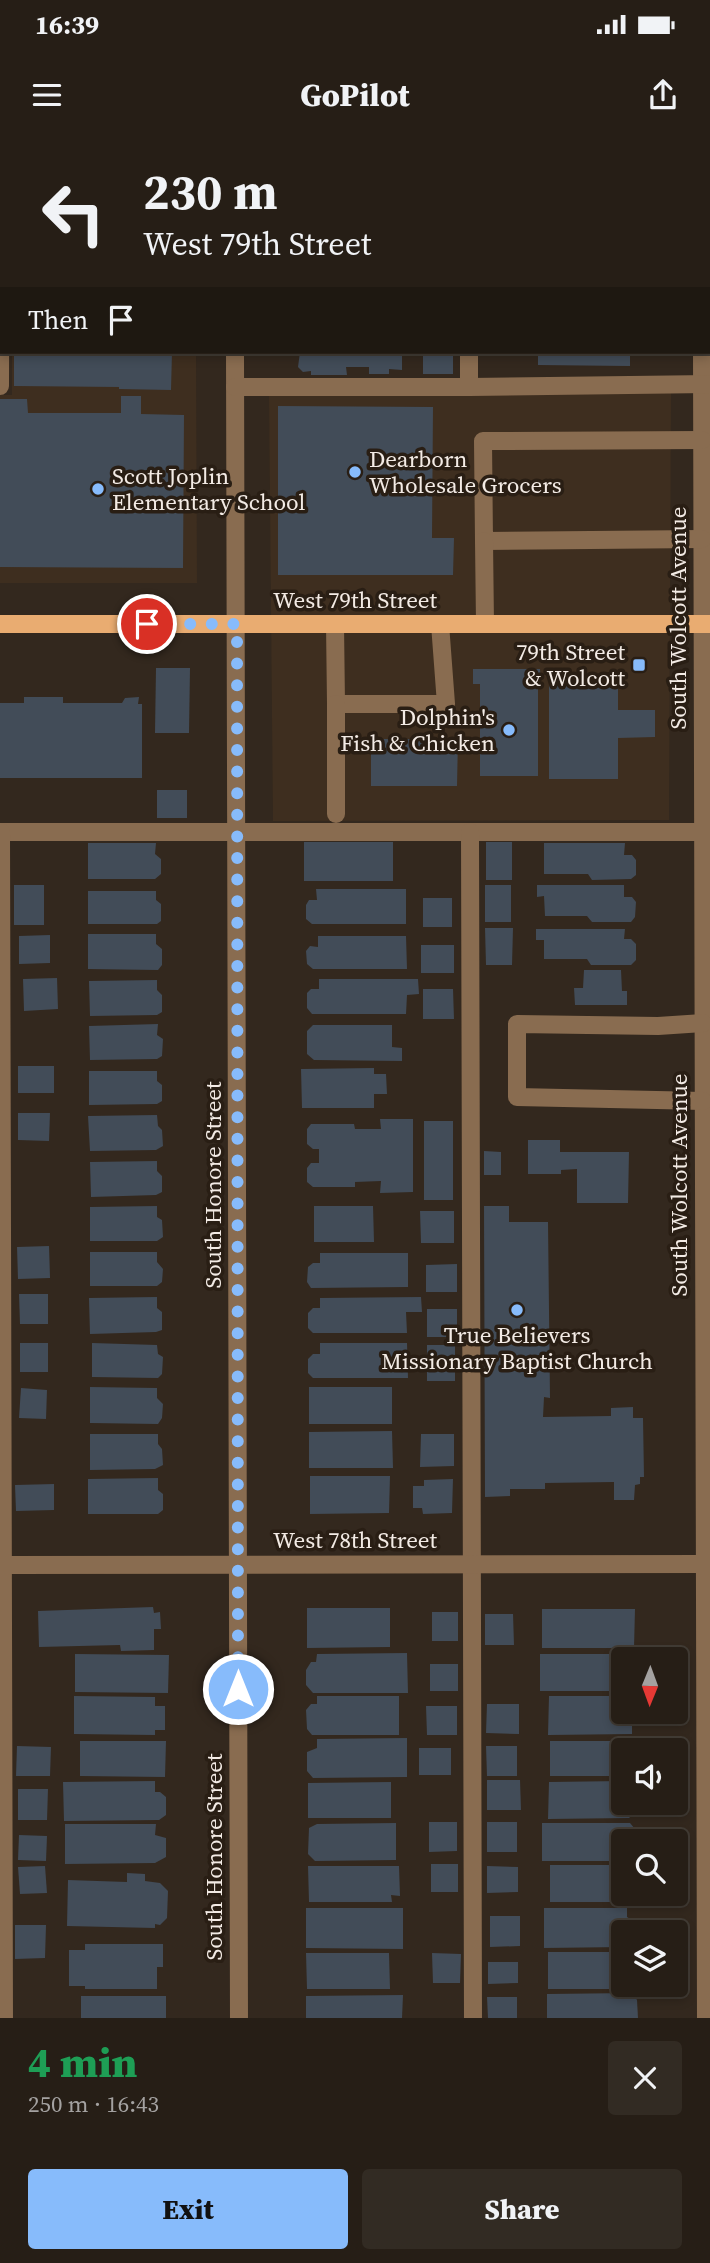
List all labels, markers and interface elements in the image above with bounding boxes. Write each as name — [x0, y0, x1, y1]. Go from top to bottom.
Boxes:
text: 16:39 — [35, 7, 99, 43]
text: GoPilot — [300, 73, 410, 117]
icon: menu — [28, 76, 66, 114]
icon: share — [644, 76, 682, 114]
text: 230 m — [143, 158, 278, 225]
icon: left — [28, 168, 119, 259]
text: West 79th Street — [143, 222, 371, 266]
icon: arrive — [102, 301, 140, 339]
text: Then — [28, 302, 88, 338]
place label: Dearborn Wholesale Grocers — [369, 443, 562, 501]
place label: Scott Joplin Elementary School — [112, 460, 305, 518]
marker: Dearborn Wholesale Grocers — [347, 464, 363, 480]
marker: Scott Joplin Elementary School — [90, 481, 106, 497]
street label: South Wolcott Avenue — [662, 507, 694, 729]
street label: West 79th Street — [273, 584, 438, 616]
pin — [117, 594, 177, 654]
icon: arrive — [128, 605, 166, 643]
place label: 79th Street & Wolcott — [516, 636, 626, 694]
marker: 79th Street & Wolcott — [631, 657, 647, 673]
place label: Dolphin's Fish & Chicken — [340, 701, 495, 759]
marker: Dolphin's Fish & Chicken — [501, 722, 517, 738]
street label: South Wolcott Avenue — [663, 1074, 695, 1296]
street label: South Honore Street — [197, 1081, 229, 1289]
marker: True Believers Missionary Baptist Church — [509, 1302, 525, 1318]
place label: True Believers Missionary Baptist Church — [381, 1319, 653, 1377]
street label: West 78th Street — [273, 1524, 438, 1556]
north arrow — [611, 1647, 688, 1724]
map controls — [611, 1647, 688, 1997]
position arrow — [201, 1652, 275, 1726]
button: sound — [611, 1738, 688, 1815]
street label: South Honore Street — [198, 1753, 230, 1961]
button: search — [611, 1829, 688, 1906]
button: layers — [611, 1920, 688, 1997]
text: 4 min — [28, 2033, 138, 2091]
button: close — [608, 2041, 682, 2115]
text: 250 m · 16:43 — [28, 2088, 159, 2120]
button: Exit — [28, 2169, 348, 2249]
button: Share — [362, 2169, 682, 2249]

